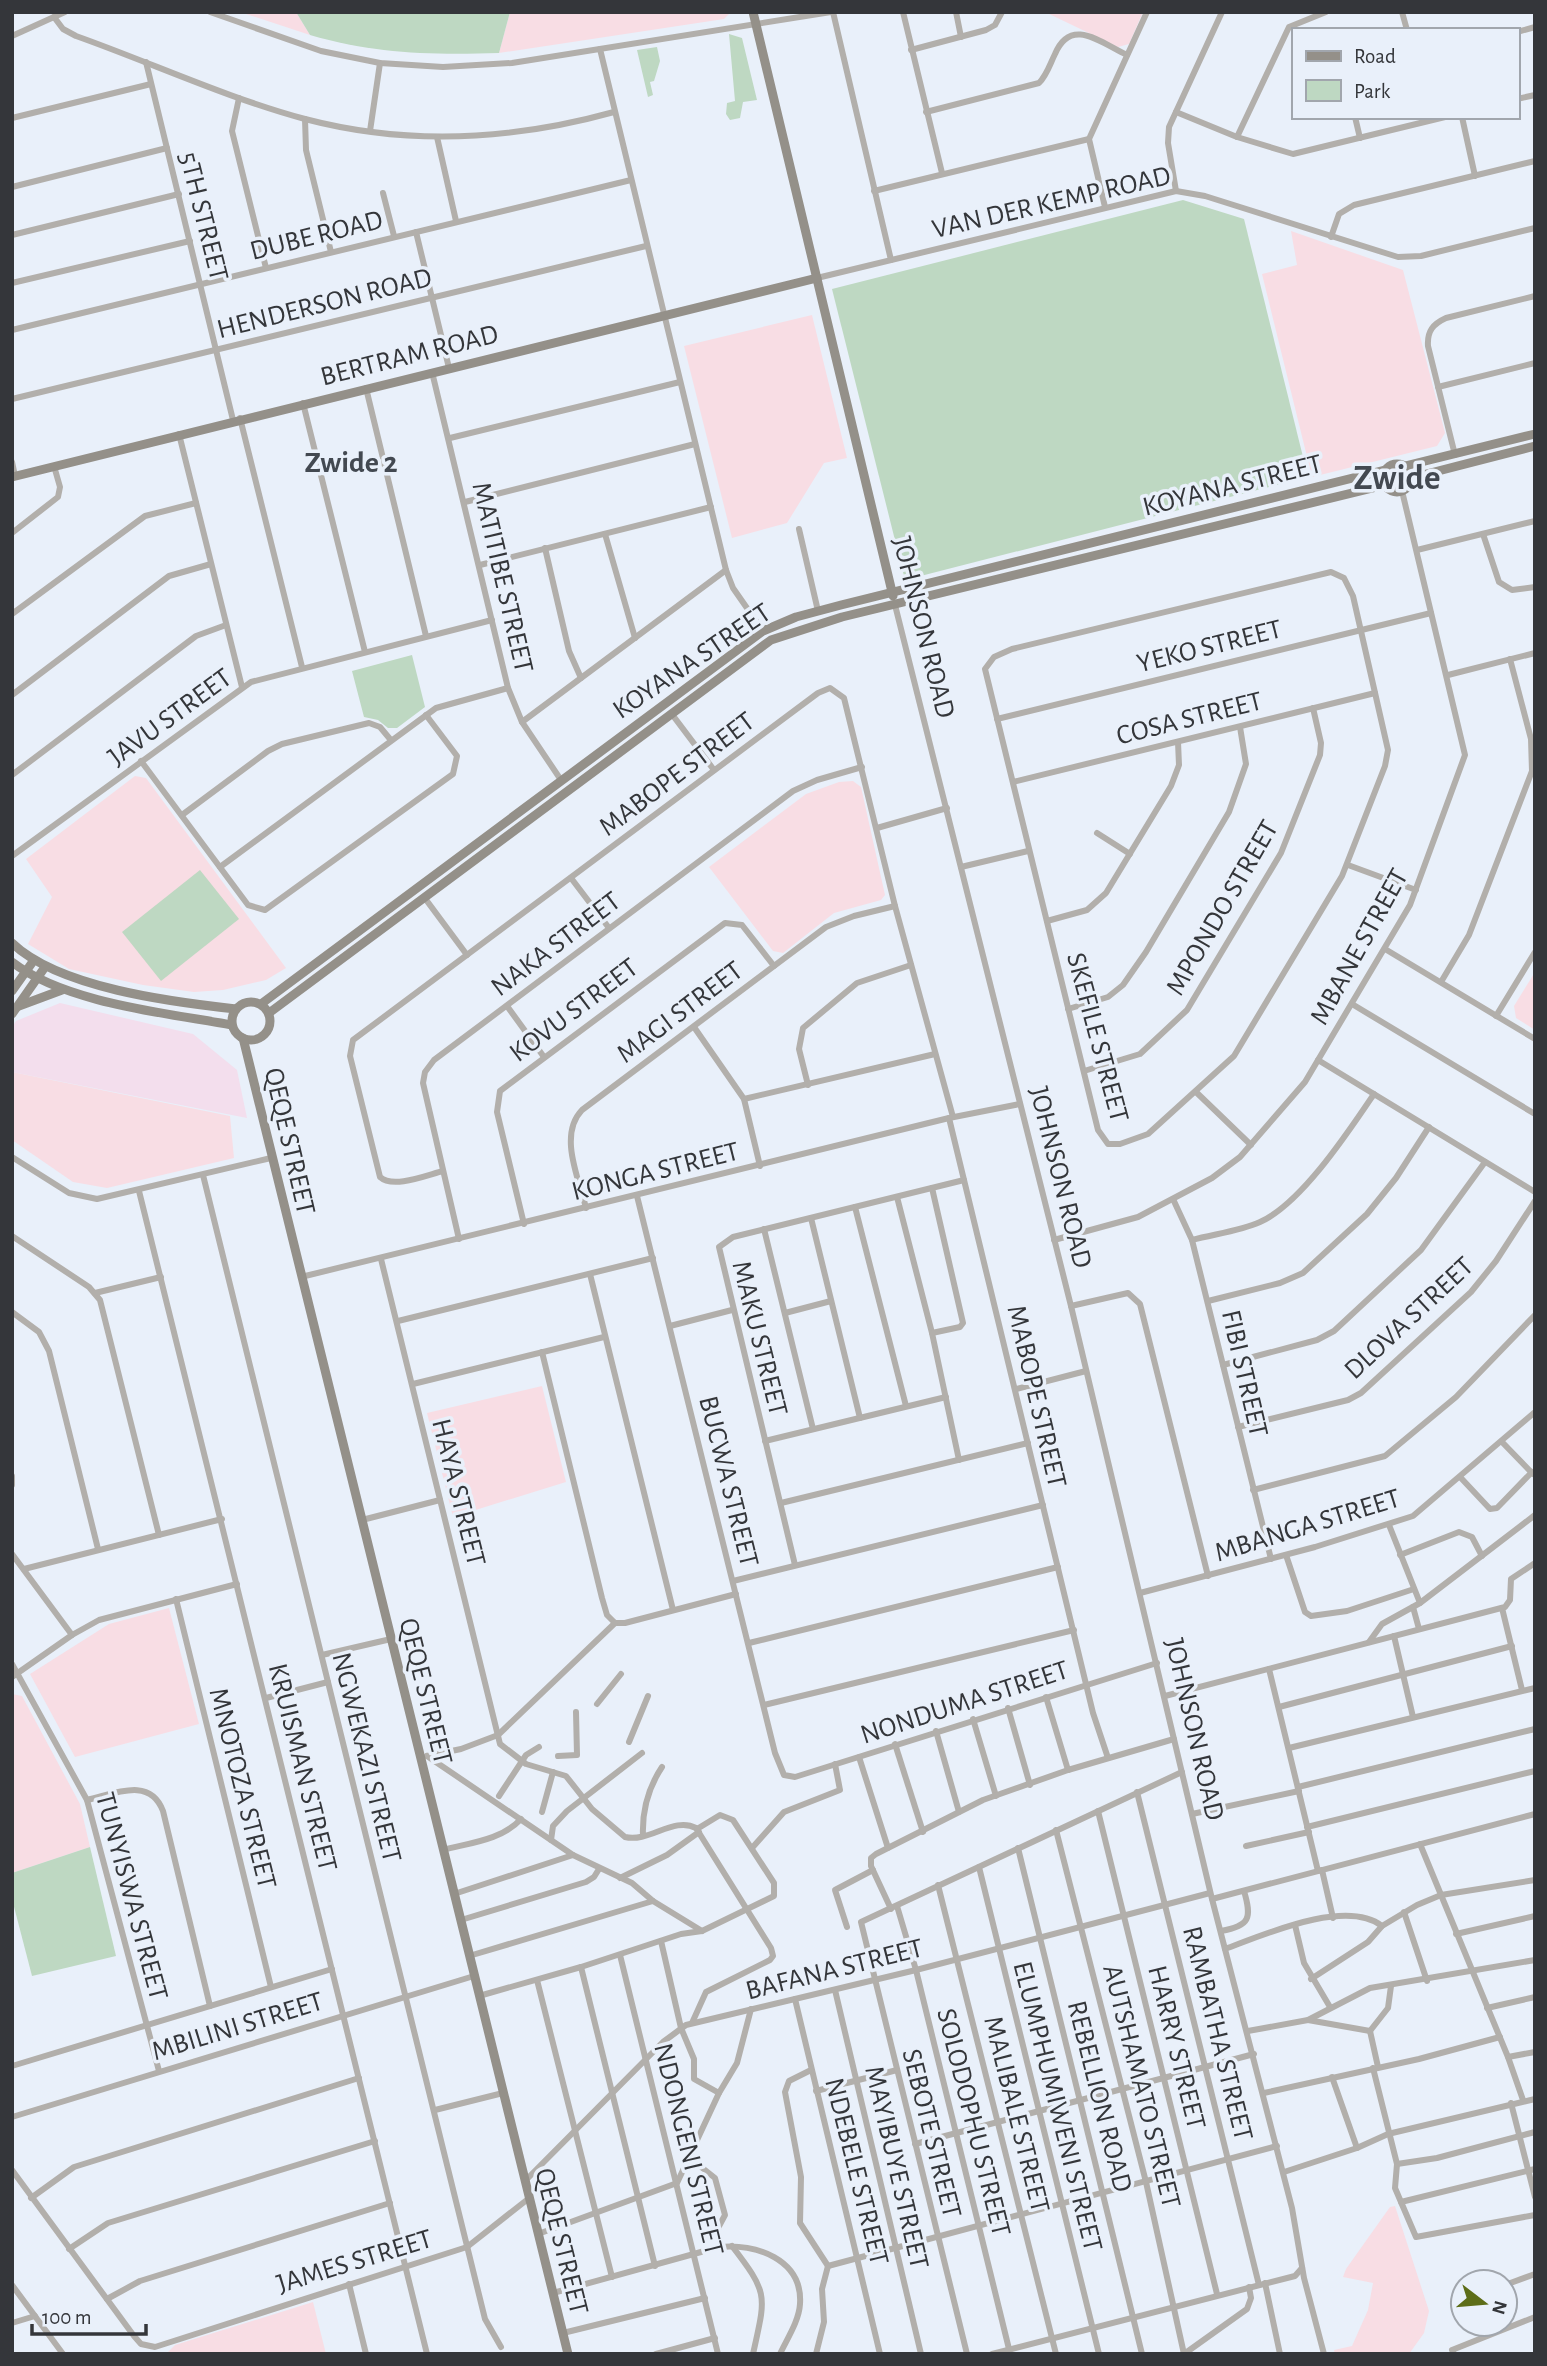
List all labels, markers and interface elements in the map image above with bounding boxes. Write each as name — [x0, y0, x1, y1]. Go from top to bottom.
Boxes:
legend — [1292, 28, 1519, 119]
text: Road — [1354, 46, 1396, 67]
text: Park — [1354, 81, 1391, 102]
street label: 5TH STREET — [174, 149, 233, 284]
street label: VAN DER KEMP ROAD — [929, 162, 1173, 244]
street label: DUBE ROAD — [247, 206, 386, 266]
street label: HENDERSON ROAD — [214, 264, 435, 344]
street label: BERTRAM ROAD — [318, 320, 501, 392]
district label: Zwide 2 — [304, 448, 398, 478]
street label: KOYANA STREET — [1140, 450, 1325, 522]
district label: Zwide — [1353, 461, 1441, 496]
street label: MATITIBE STREET — [467, 479, 538, 676]
street label: JOHNSON ROAD — [887, 534, 959, 721]
street label: KOYANA STREET — [608, 599, 776, 725]
street label: YEKO STREET — [1134, 615, 1285, 678]
street label: JAVU STREET — [103, 664, 237, 772]
street label: COSA STREET — [1114, 687, 1265, 751]
street label: MABOPE STREET — [594, 707, 760, 842]
street label: MPONDO STREET — [1161, 816, 1284, 1000]
street label: MBANE STREET — [1305, 864, 1414, 1030]
street label: NAKA STREET — [486, 887, 626, 1002]
street label: SKEFILE STREET — [1061, 950, 1133, 1126]
street label: KOVU STREET — [505, 953, 644, 1068]
street label: MAGI STREET — [612, 956, 749, 1069]
street label: QEQE STREET — [259, 1065, 320, 1218]
street label: JOHNSON ROAD — [1024, 1084, 1096, 1271]
street label: KONGA STREET — [569, 1138, 742, 1206]
street label: DLOVA STREET — [1340, 1252, 1479, 1385]
street label: MAKU STREET — [726, 1258, 792, 1419]
street label: MABOPE STREET — [1001, 1302, 1071, 1491]
street label: FIBI STREET — [1216, 1307, 1272, 1440]
street label: BUCWA STREET — [693, 1393, 763, 1570]
street label: HAYA STREET — [426, 1416, 490, 1569]
street label: MBANGA STREET — [1212, 1484, 1404, 1567]
street label: QEQE STREET — [393, 1615, 457, 1768]
street label: JOHNSON ROAD — [1159, 1636, 1229, 1823]
street label: NGWEKAZI STREET — [326, 1650, 406, 1865]
street label: NONDUMA STREET — [857, 1656, 1072, 1750]
street label: KRUISMAN STREET — [263, 1661, 342, 1875]
street label: MNOTOZA STREET — [204, 1685, 281, 1892]
street label: TUNYISWA STREET — [90, 1790, 172, 2004]
street label: RAMBATHA STREET — [1177, 1923, 1257, 2144]
street label: BAFANA STREET — [743, 1934, 926, 2005]
street label: ELUMPHUMIWENI STREET — [1007, 1959, 1107, 2255]
street label: AUTSHAMATO STREET — [1097, 1962, 1185, 2211]
street label: HARRY STREET — [1142, 1963, 1210, 2133]
street label: MBILINI STREET — [148, 1987, 327, 2066]
street label: REBELLION ROAD — [1062, 1998, 1136, 2195]
street label: SOLODOPHU STREET — [931, 2006, 1015, 2240]
street label: MALIBALE STREET — [978, 2014, 1054, 2216]
street label: NDONGENI STREET — [648, 2040, 728, 2259]
street label: SEBOTE STREET — [897, 2046, 966, 2221]
street label: MAYIBUYE STREET — [859, 2063, 933, 2272]
street label: NDEBELE STREET — [819, 2075, 893, 2268]
street label: QEQE STREET — [529, 2165, 593, 2318]
street label: JAMES STREET — [273, 2225, 436, 2299]
north arrow — [1449, 2268, 1519, 2338]
scale bar — [32, 2292, 145, 2336]
text: N — [1488, 2298, 1510, 2316]
text: 100 m — [42, 2307, 92, 2328]

